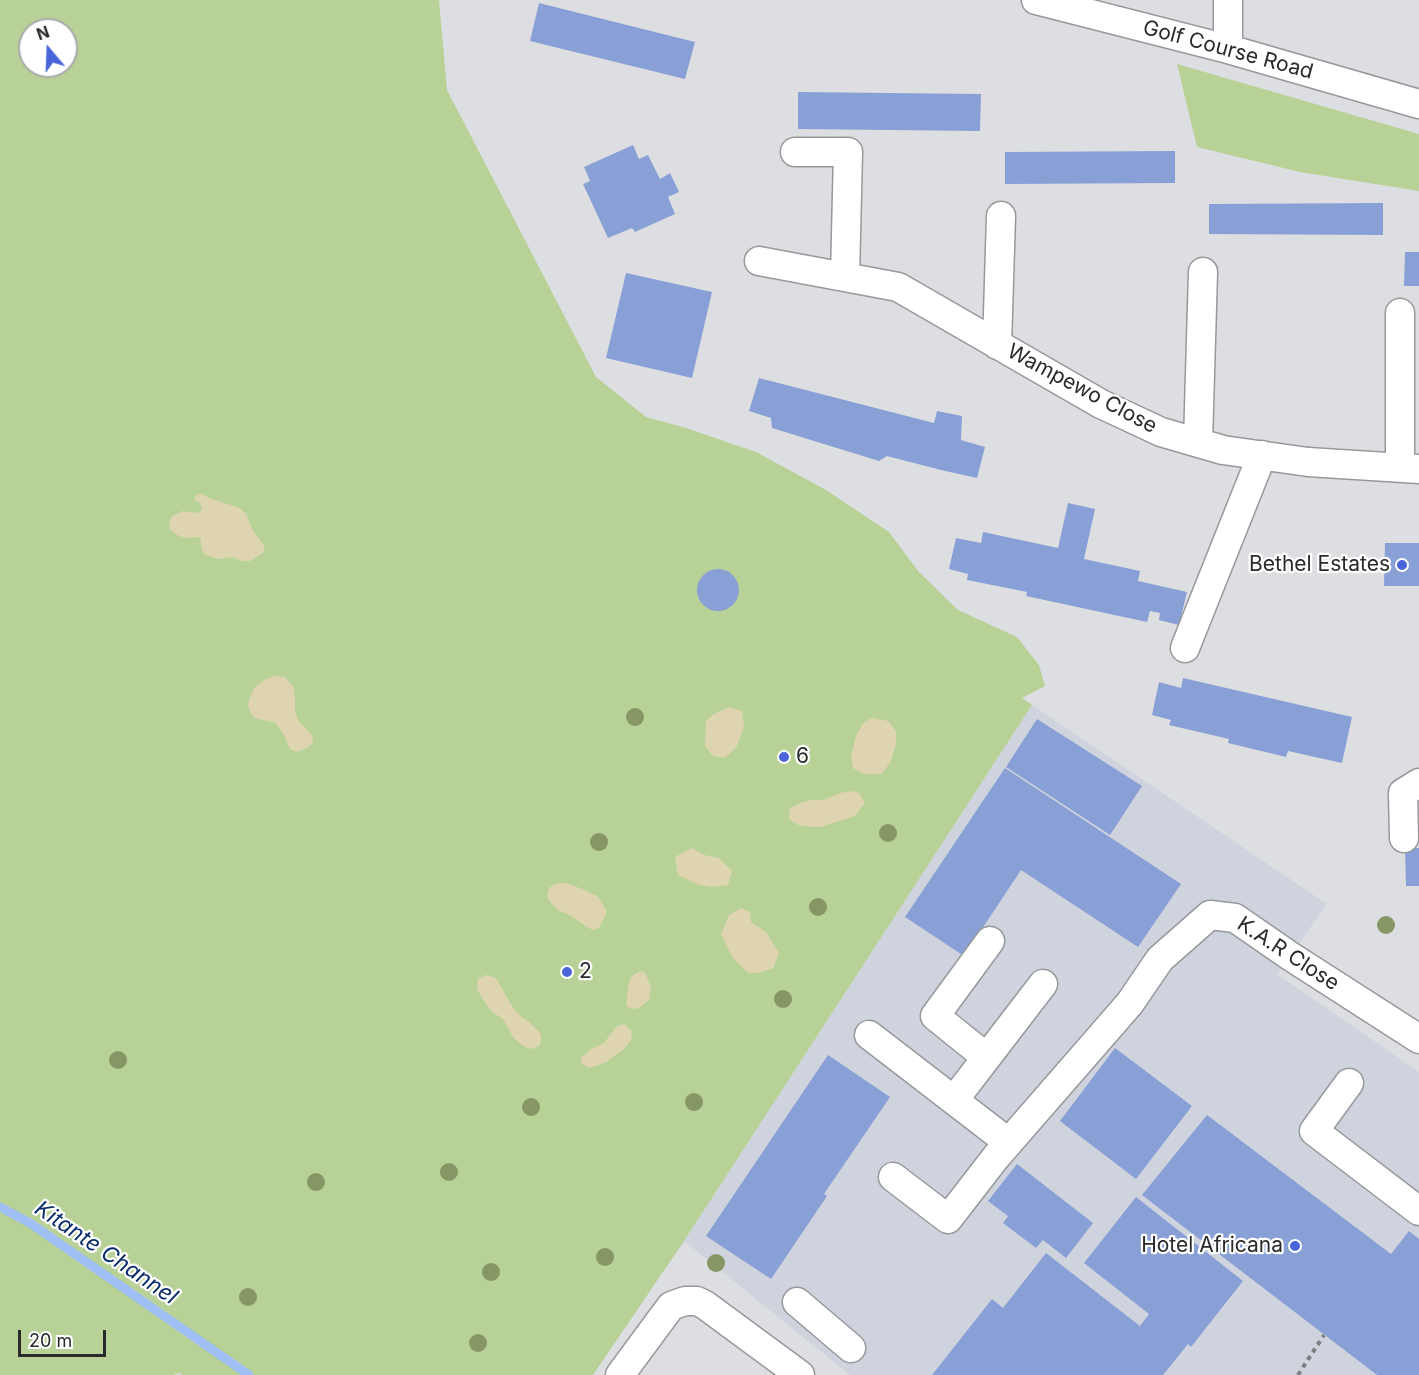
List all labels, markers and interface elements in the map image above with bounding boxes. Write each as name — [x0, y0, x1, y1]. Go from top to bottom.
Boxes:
street label: Golf Course Road — [1140, 15, 1316, 85]
north arrow — [18, 18, 78, 78]
text: N — [34, 21, 52, 44]
street label: Wampewo Close — [1003, 339, 1161, 439]
place label: Bethel Estates — [1249, 552, 1390, 578]
marker: Bethel Estates — [1395, 558, 1409, 572]
place label: 6 — [796, 744, 809, 770]
marker: 6 — [777, 750, 791, 764]
street label: K.A.R Close — [1232, 912, 1344, 996]
place label: 2 — [579, 959, 592, 985]
marker: 2 — [560, 965, 574, 979]
water label: Kitante Channel — [30, 1196, 182, 1310]
place label: Hotel Africana — [1141, 1233, 1283, 1259]
marker: Hotel Africana — [1288, 1239, 1302, 1253]
scale bar — [21, 1318, 110, 1356]
text: 20 m — [29, 1330, 72, 1351]

